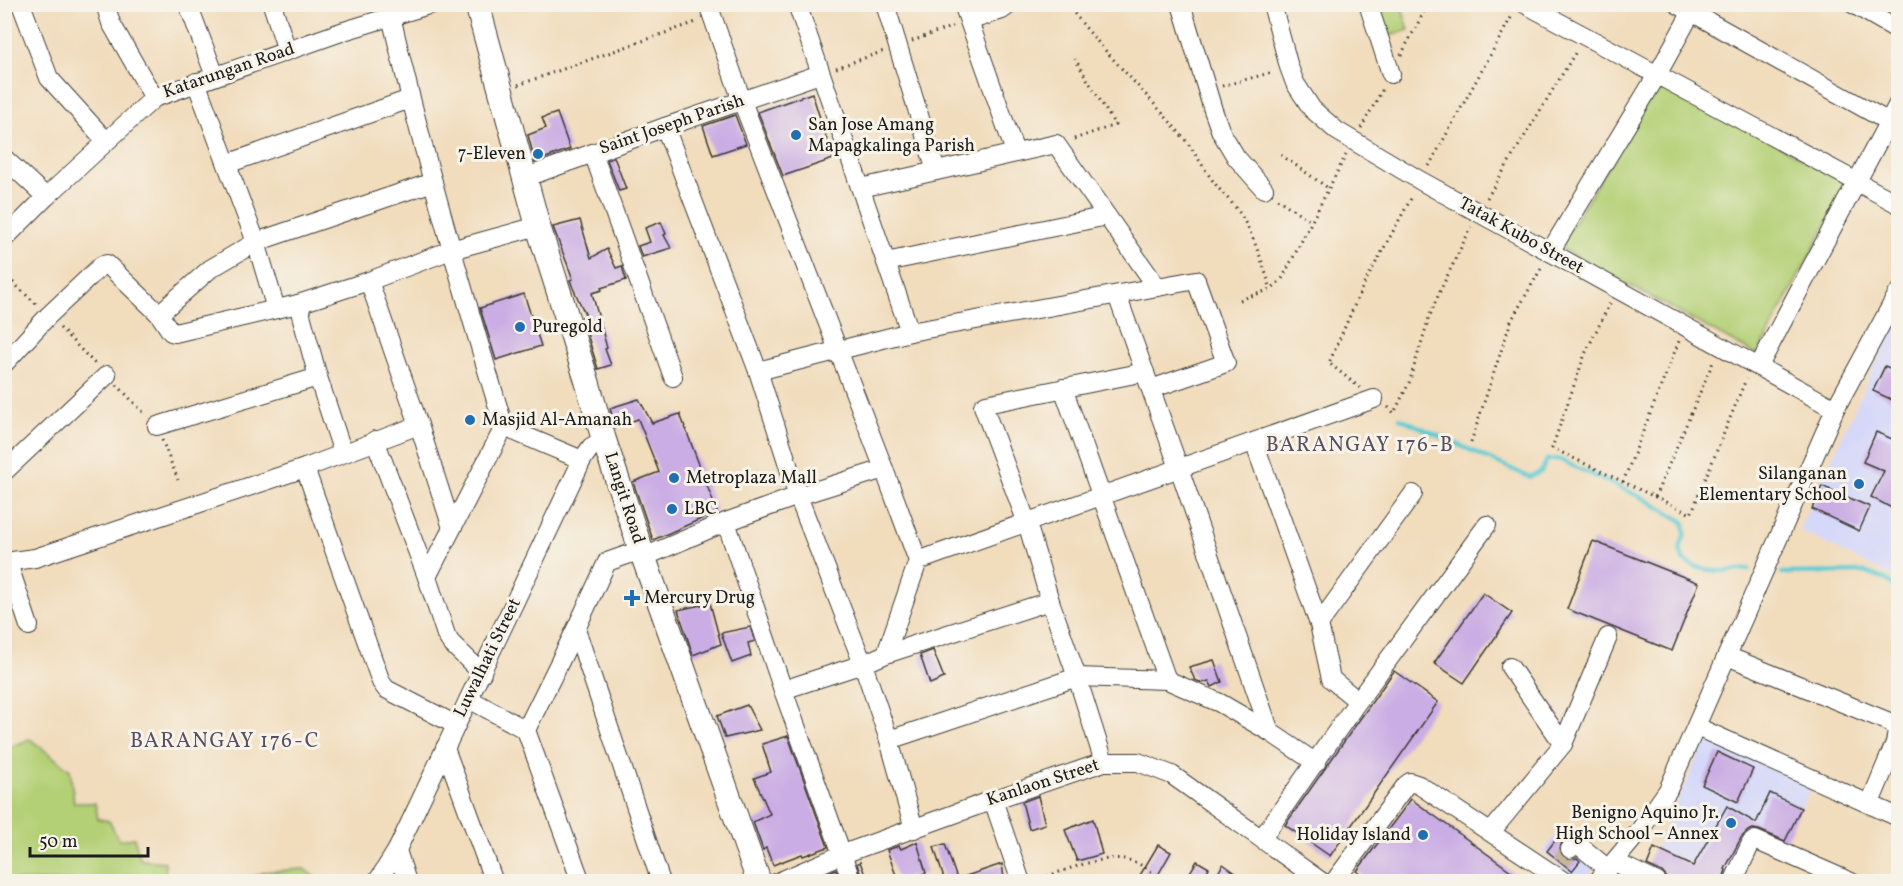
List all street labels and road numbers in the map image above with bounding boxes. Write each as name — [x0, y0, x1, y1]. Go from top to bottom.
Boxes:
street label: Katarungan Road — [160, 37, 298, 105]
street label: Saint Joseph Parish — [596, 88, 748, 162]
street label: Tatak Kubo Street — [1454, 191, 1588, 281]
street label: Langit Road — [597, 449, 651, 547]
street label: Luwalhati Street — [448, 594, 528, 722]
street label: Kanlaon Street — [983, 753, 1103, 813]

